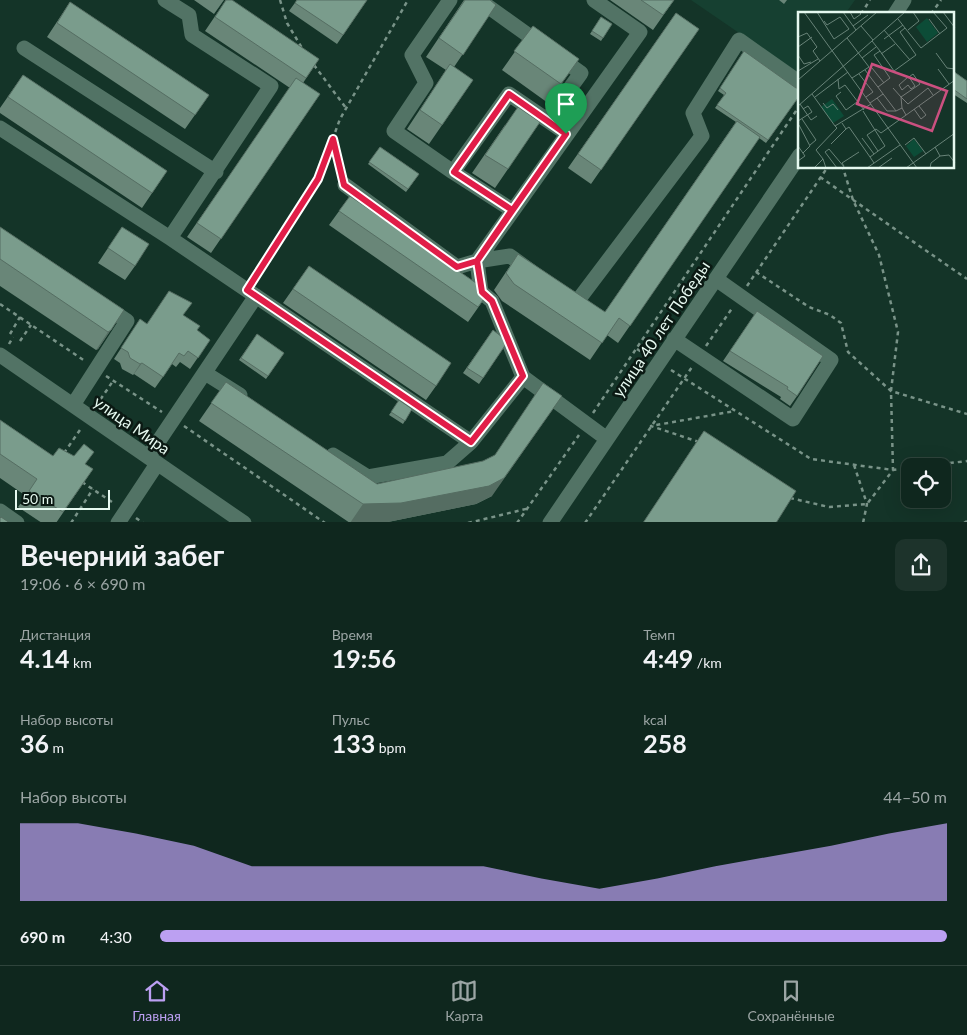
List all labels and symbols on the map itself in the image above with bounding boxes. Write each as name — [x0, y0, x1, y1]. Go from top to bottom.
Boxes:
inset map — [798, 12, 954, 169]
pin — [545, 83, 587, 134]
street label: улица 40 лет Победы — [608, 257, 713, 400]
street label: улица Мира — [91, 391, 174, 458]
scale bar — [15, 488, 110, 511]

